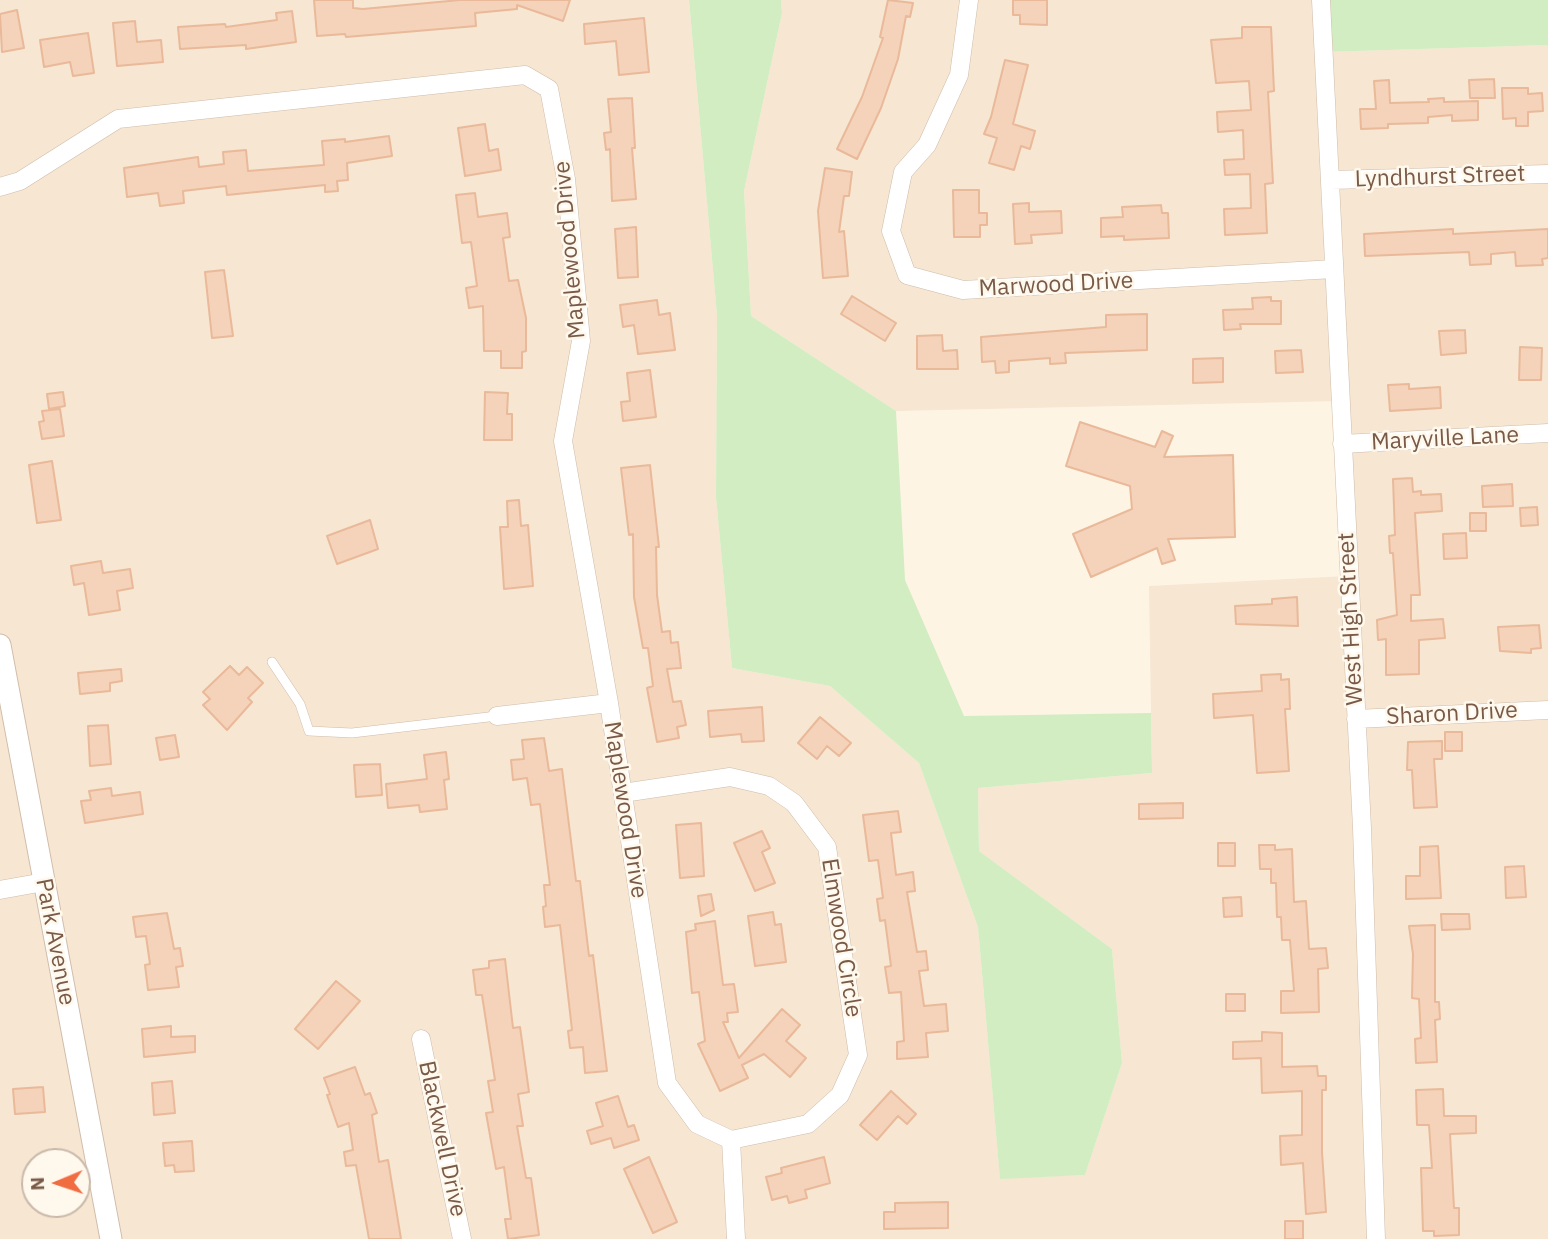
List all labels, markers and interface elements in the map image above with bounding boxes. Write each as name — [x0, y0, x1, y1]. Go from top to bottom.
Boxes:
street label: Maplewood Drive — [548, 160, 592, 340]
street label: Lyndhurst Street — [1354, 160, 1526, 194]
street label: Marwood Drive — [978, 267, 1134, 303]
street label: Maryville Lane — [1370, 421, 1520, 457]
street label: West High Street — [1333, 532, 1369, 706]
street label: Sharon Drive — [1385, 697, 1519, 731]
street label: Maplewood Drive — [597, 720, 653, 900]
street label: Elmwood Circle — [815, 857, 867, 1019]
street label: Park Avenue — [29, 876, 81, 1008]
street label: Blackwell Drive — [412, 1059, 472, 1219]
north arrow — [21, 1148, 91, 1218]
text: N — [25, 1176, 49, 1191]

